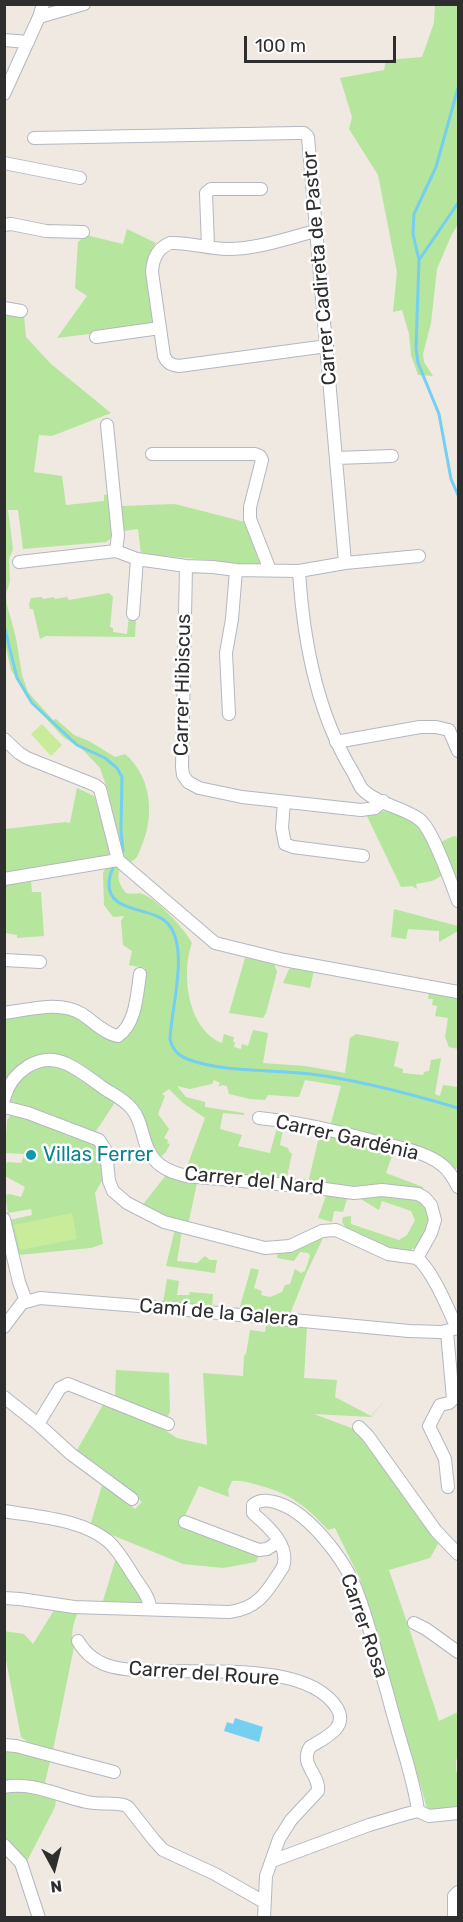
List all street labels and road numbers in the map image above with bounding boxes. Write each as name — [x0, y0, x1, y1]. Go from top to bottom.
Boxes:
street label: Carrer Cadireta de Pastor — [298, 150, 342, 386]
street label: Carrer Hibiscus — [170, 614, 196, 756]
street label: Carrer Gardénia — [273, 1110, 421, 1166]
street label: Carrer del Nard — [183, 1162, 325, 1200]
street label: Camí de la Galera — [138, 1294, 300, 1332]
street label: Carrer Rosa — [335, 1571, 393, 1681]
street label: Carrer del Roure — [128, 1657, 280, 1691]

